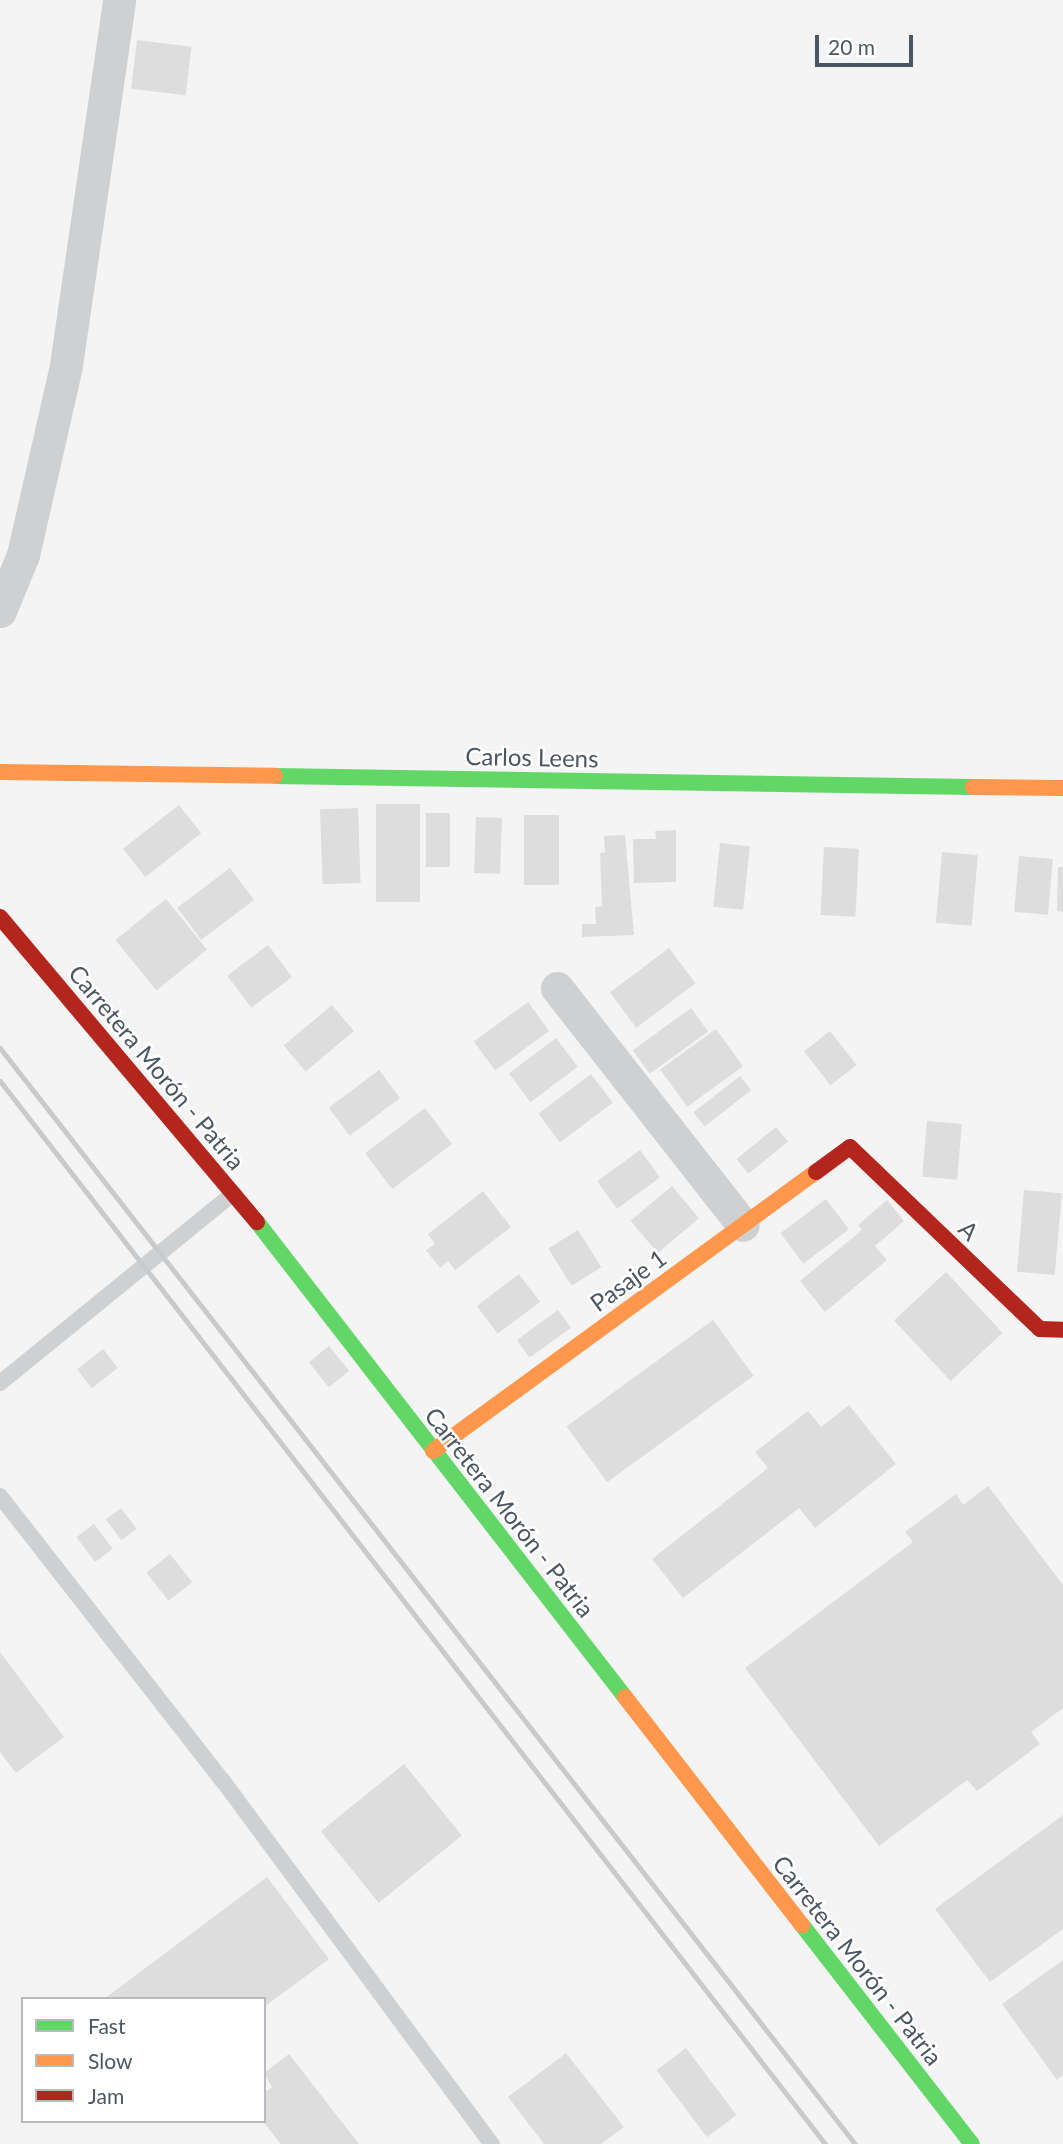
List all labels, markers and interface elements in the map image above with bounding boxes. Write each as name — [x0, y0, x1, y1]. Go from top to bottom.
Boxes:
scale bar — [818, 21, 916, 65]
text: 20 m — [828, 34, 875, 59]
street label: Carlos Leens — [465, 741, 599, 773]
street label: Carretera Morón - Patria — [63, 959, 251, 1175]
street label: A — [953, 1214, 985, 1246]
street label: Pasaje 1 — [584, 1243, 672, 1317]
street label: Carretera Morón - Patria — [419, 1401, 601, 1623]
street label: Carretera Morón - Patria — [767, 1849, 949, 2071]
legend — [21, 1997, 266, 2123]
text: Fast — [88, 2013, 125, 2038]
text: Slow — [88, 2048, 132, 2073]
text: Jam — [88, 2083, 124, 2108]

